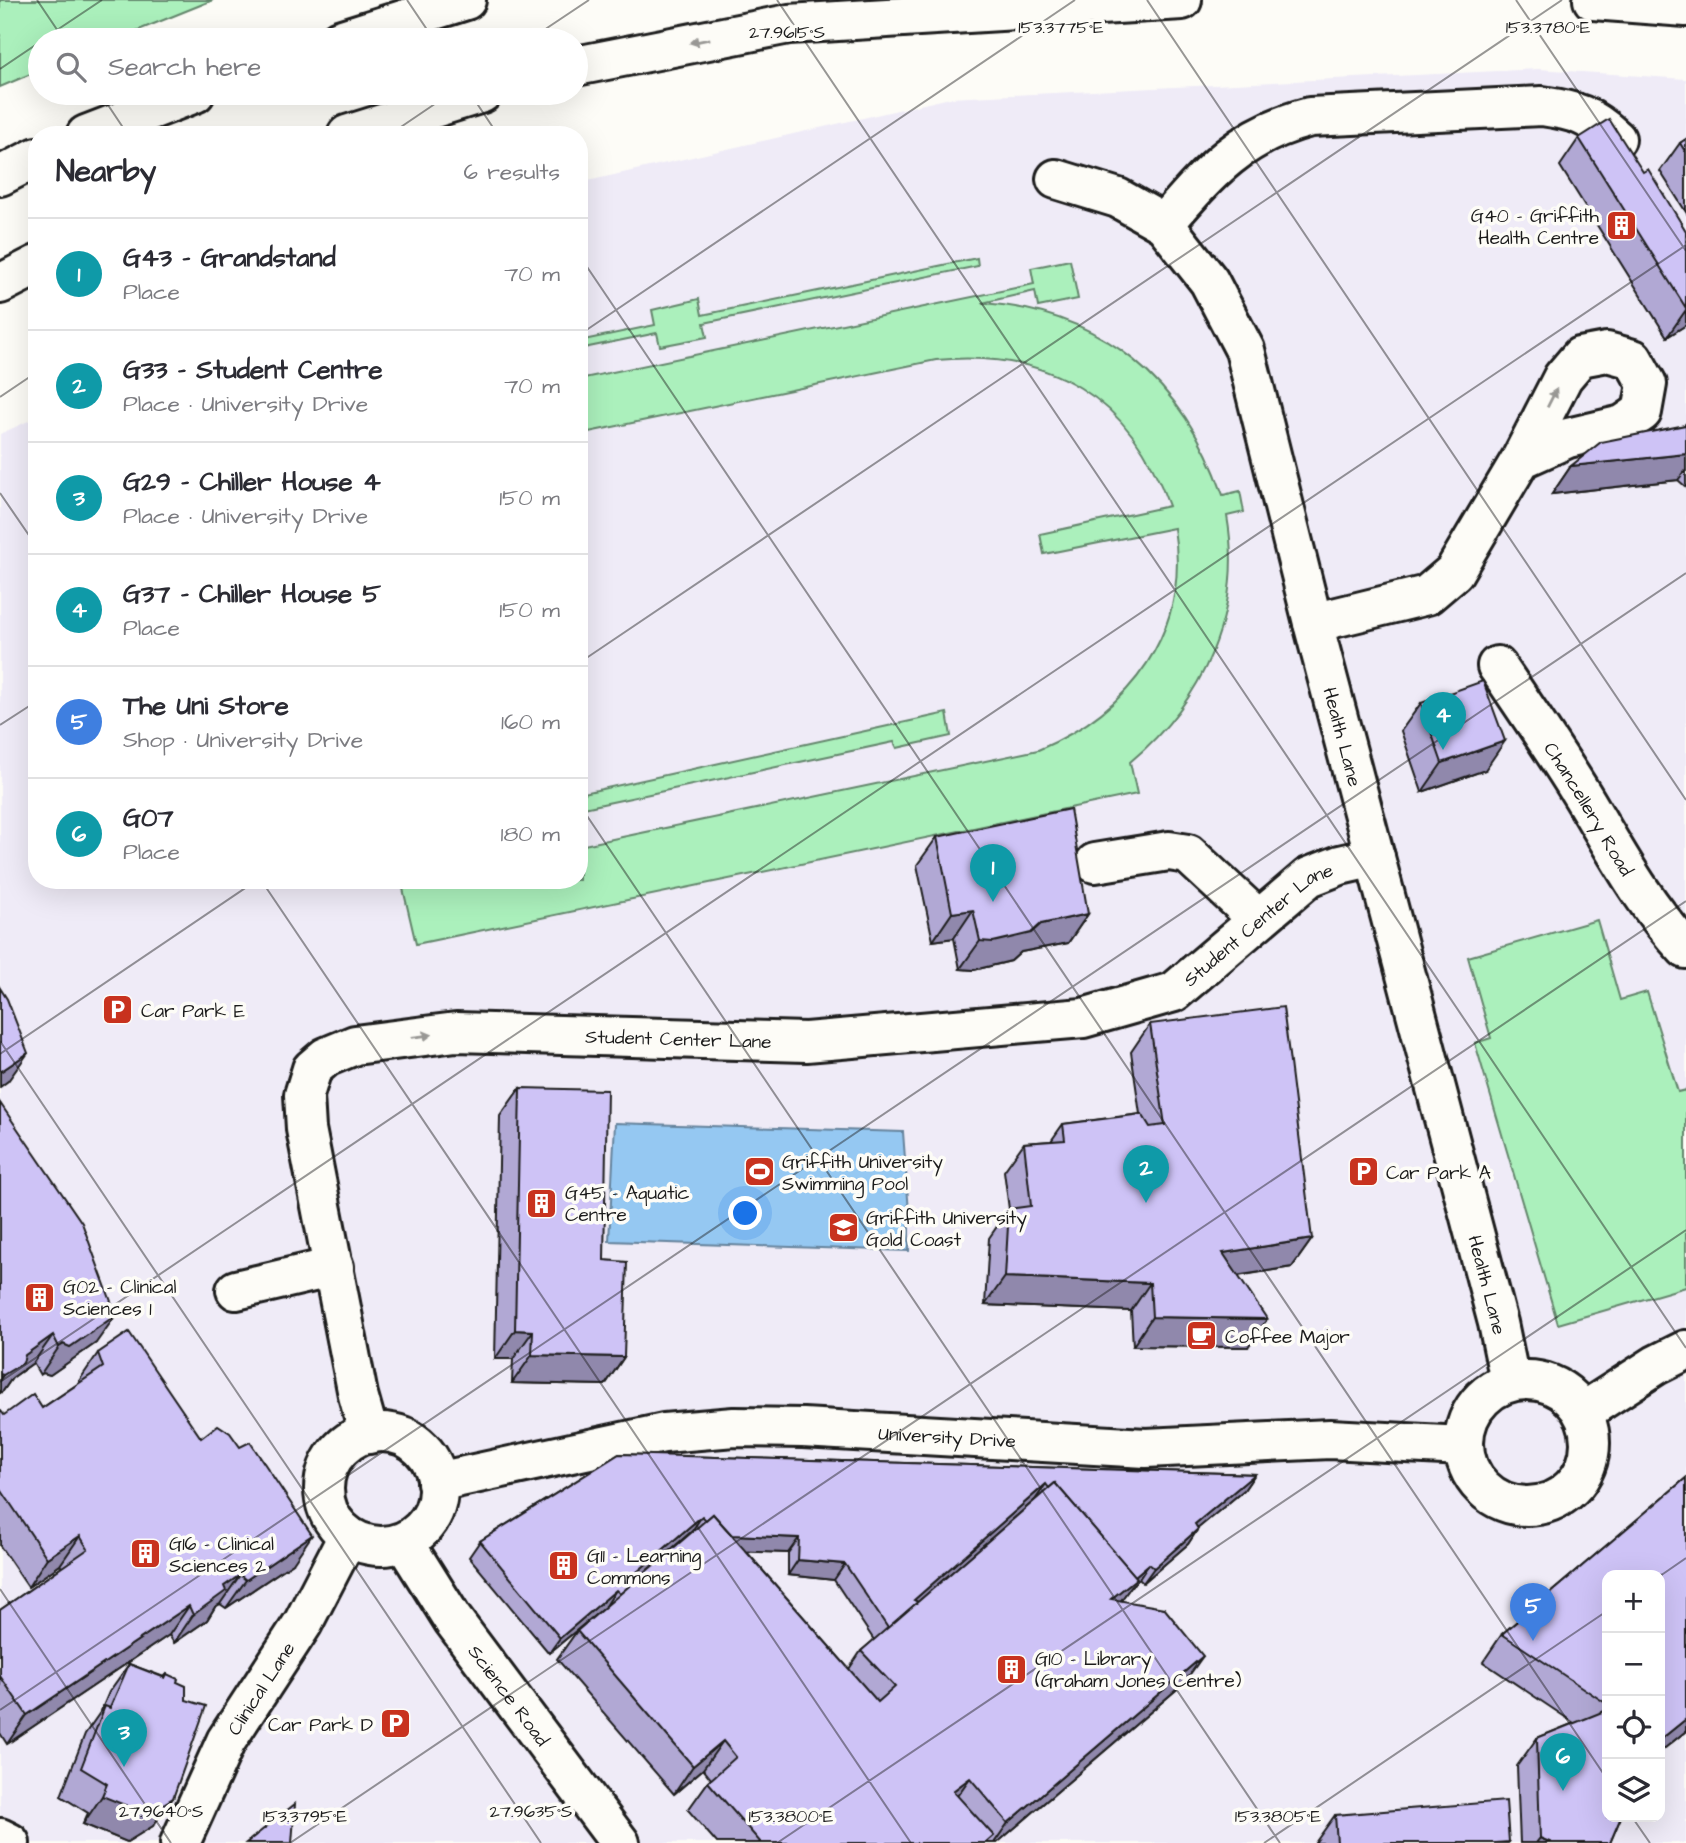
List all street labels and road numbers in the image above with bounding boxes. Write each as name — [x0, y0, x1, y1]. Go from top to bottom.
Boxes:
street label: Health Lane — [1316, 684, 1368, 790]
street label: Chancellery Road — [1537, 737, 1640, 882]
street label: Student Center Lane — [1178, 857, 1337, 993]
street label: Student Center Lane — [585, 1024, 772, 1056]
street label: Health Lane — [1460, 1233, 1512, 1337]
street label: University Drive — [878, 1420, 1017, 1455]
street label: Clinical Lane — [221, 1637, 302, 1741]
street label: Science Road — [461, 1640, 555, 1753]

